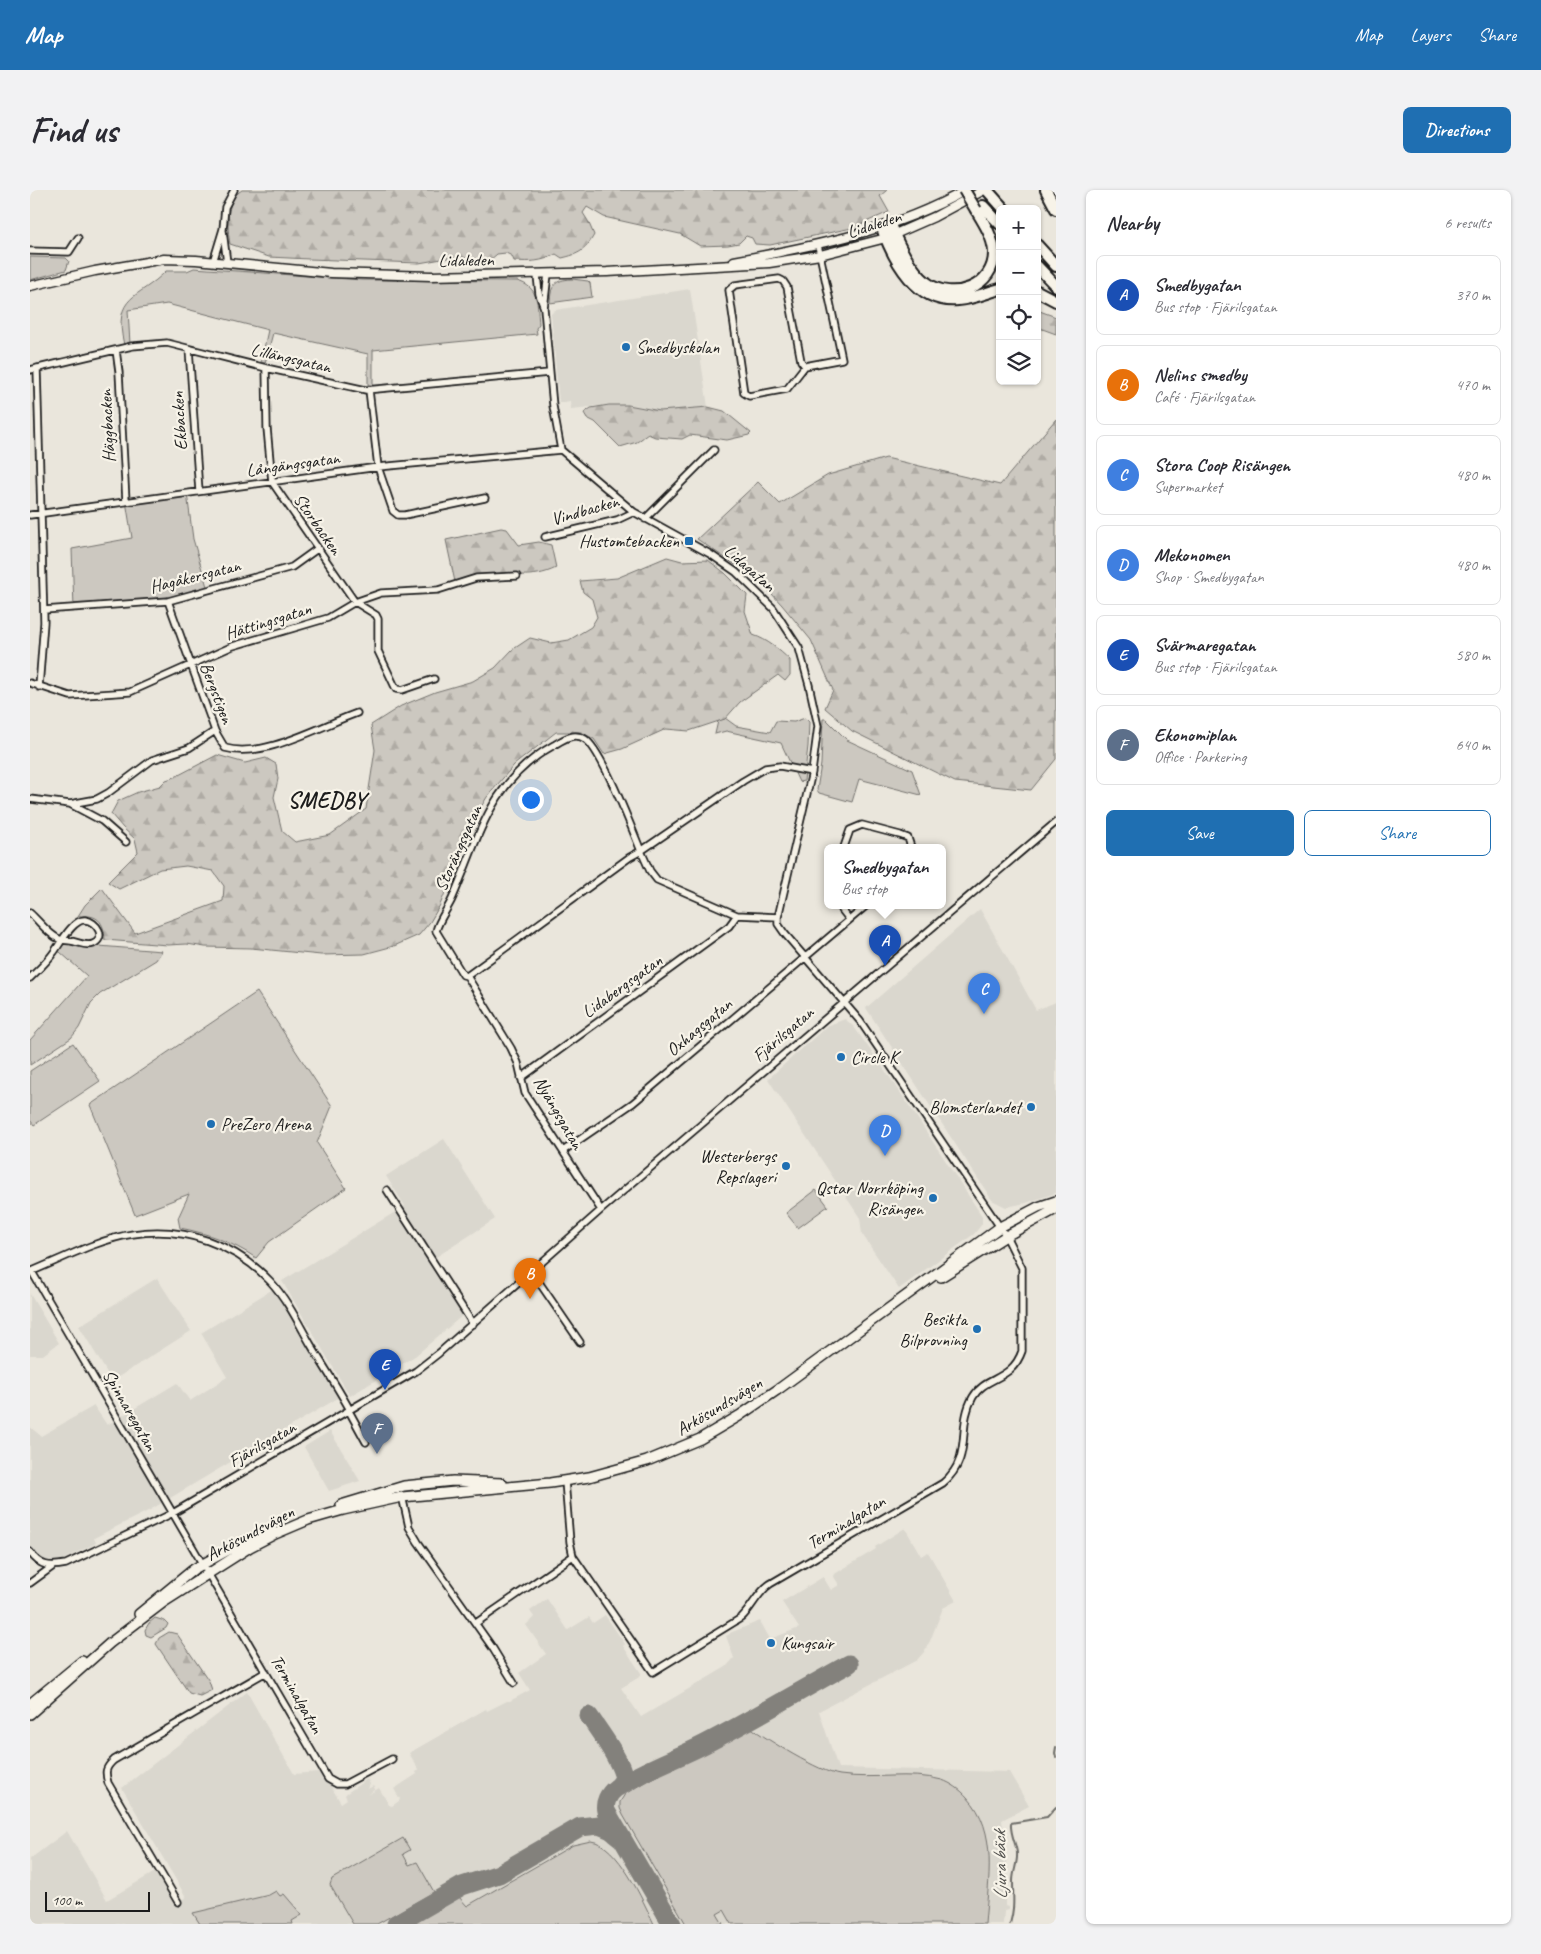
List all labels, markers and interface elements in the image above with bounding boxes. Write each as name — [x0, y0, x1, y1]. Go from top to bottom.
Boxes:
text: Map — [25, 20, 62, 50]
text: Map — [1355, 24, 1383, 46]
text: Layers — [1411, 24, 1450, 46]
text: Share — [1478, 24, 1516, 46]
button: Directions — [1403, 107, 1511, 153]
text: Find us — [30, 108, 117, 153]
street label: Lidaleden — [844, 205, 905, 243]
map controls — [996, 205, 1041, 385]
button: + — [996, 205, 1041, 250]
text: Nearby — [1106, 210, 1159, 236]
text: 6 results — [1444, 213, 1491, 233]
street label: Lidaleden — [438, 249, 495, 271]
button: − — [996, 250, 1041, 295]
text: Smedbygatan — [1154, 273, 1241, 297]
text: A — [1119, 285, 1127, 305]
text: 370 m — [1456, 285, 1490, 305]
button: locate — [996, 295, 1041, 340]
text: Bus stop · Fjärilsgatan — [1154, 297, 1277, 317]
place label: Smedbyskolan — [636, 336, 720, 358]
street label: Lillängsgatan — [249, 338, 334, 378]
button: layers — [996, 340, 1041, 385]
marker: Smedbyskolan — [620, 341, 632, 353]
text: Nelins smedby — [1154, 363, 1247, 387]
text: B — [1119, 375, 1127, 395]
text: 470 m — [1456, 375, 1490, 395]
text: Café · Fjärilsgatan — [1154, 387, 1255, 407]
street label: Häggbacken — [94, 388, 120, 463]
street label: Ekbacken — [166, 390, 192, 451]
street label: Långängsgatan — [245, 446, 342, 481]
text: Stora Coop Risängen — [1154, 453, 1290, 477]
text: C — [1119, 465, 1127, 485]
text: 480 m — [1456, 465, 1490, 485]
text: Supermarket — [1154, 477, 1222, 497]
street label: Storbacken — [289, 489, 348, 560]
street label: Vindbacken — [549, 490, 622, 530]
place label: Hustomtebacken — [579, 530, 680, 552]
marker: Hustomtebacken — [683, 535, 695, 547]
street label: Lidagatan — [720, 540, 781, 597]
text: Mekonomen — [1154, 543, 1230, 567]
street label: Hagåkersgatan — [147, 554, 243, 598]
text: D — [1118, 555, 1128, 575]
text: 480 m — [1456, 555, 1490, 575]
text: Shop · Smedbygatan — [1154, 567, 1264, 587]
street label: Hättingsgatan — [222, 597, 315, 645]
text: Svärmaregatan — [1154, 633, 1256, 657]
text: E — [1119, 645, 1127, 665]
text: 580 m — [1456, 645, 1490, 665]
text: Bus stop · Fjärilsgatan — [1154, 657, 1277, 677]
street label: Bergstigen — [195, 659, 239, 728]
text: Ekonomiplan — [1154, 723, 1236, 747]
text: F — [1119, 735, 1127, 755]
text: 640 m — [1456, 735, 1490, 755]
text: Office · Parkering — [1154, 747, 1246, 767]
district label: SMEDBY — [288, 787, 370, 815]
your location — [518, 787, 544, 813]
street label: Storängsgatan — [429, 801, 487, 894]
button: Save — [1106, 810, 1294, 856]
button: Share — [1304, 810, 1491, 856]
popup — [824, 844, 946, 909]
text: Smedbygatan — [842, 855, 928, 879]
text: Bus stop — [842, 879, 888, 899]
pin: A — [869, 925, 901, 966]
street label: Lidabergsgatan — [578, 949, 667, 1022]
pin: C — [968, 973, 1000, 1014]
street label: Oxhagsgatan — [662, 993, 737, 1061]
street label: Fjärilsgatan — [748, 1001, 819, 1067]
place label: Circle K — [851, 1046, 902, 1068]
marker: Circle K — [835, 1051, 847, 1063]
street label: Nyängsgatan — [529, 1072, 589, 1154]
place label: Blomsterlandet — [929, 1096, 1024, 1118]
marker: Blomsterlandet — [1025, 1101, 1037, 1113]
place label: PreZero Arena — [221, 1113, 313, 1135]
pin: D — [869, 1115, 901, 1156]
marker: PreZero Arena — [205, 1118, 217, 1130]
place label: Westerbergs Repslageri — [700, 1145, 779, 1188]
marker: Westerbergs Repslageri — [780, 1160, 792, 1172]
place label: Qstar Norrköping Risängen — [816, 1177, 925, 1220]
marker: Qstar Norrköping Risängen — [927, 1192, 939, 1204]
pin: B — [514, 1258, 546, 1299]
place label: Besikta Bilprovning — [900, 1308, 969, 1351]
marker: Besikta Bilprovning — [971, 1323, 983, 1335]
pin: E — [369, 1349, 401, 1390]
street label: Spinnaregatan — [98, 1365, 163, 1455]
street label: Arkösundsvägen — [672, 1371, 767, 1440]
pin: F — [361, 1413, 393, 1454]
street label: Fjärilsgatan — [224, 1416, 300, 1472]
street label: Terminalgatan — [803, 1490, 890, 1554]
street label: Arkösundsvägen — [202, 1500, 299, 1565]
place label: Kungsair — [781, 1632, 836, 1654]
marker: Kungsair — [765, 1637, 777, 1649]
street label: Terminalgatan — [266, 1651, 329, 1738]
water label: Ljura bäck — [987, 1827, 1013, 1899]
scale bar — [45, 1889, 150, 1912]
text: 100 m — [52, 1892, 82, 1909]

